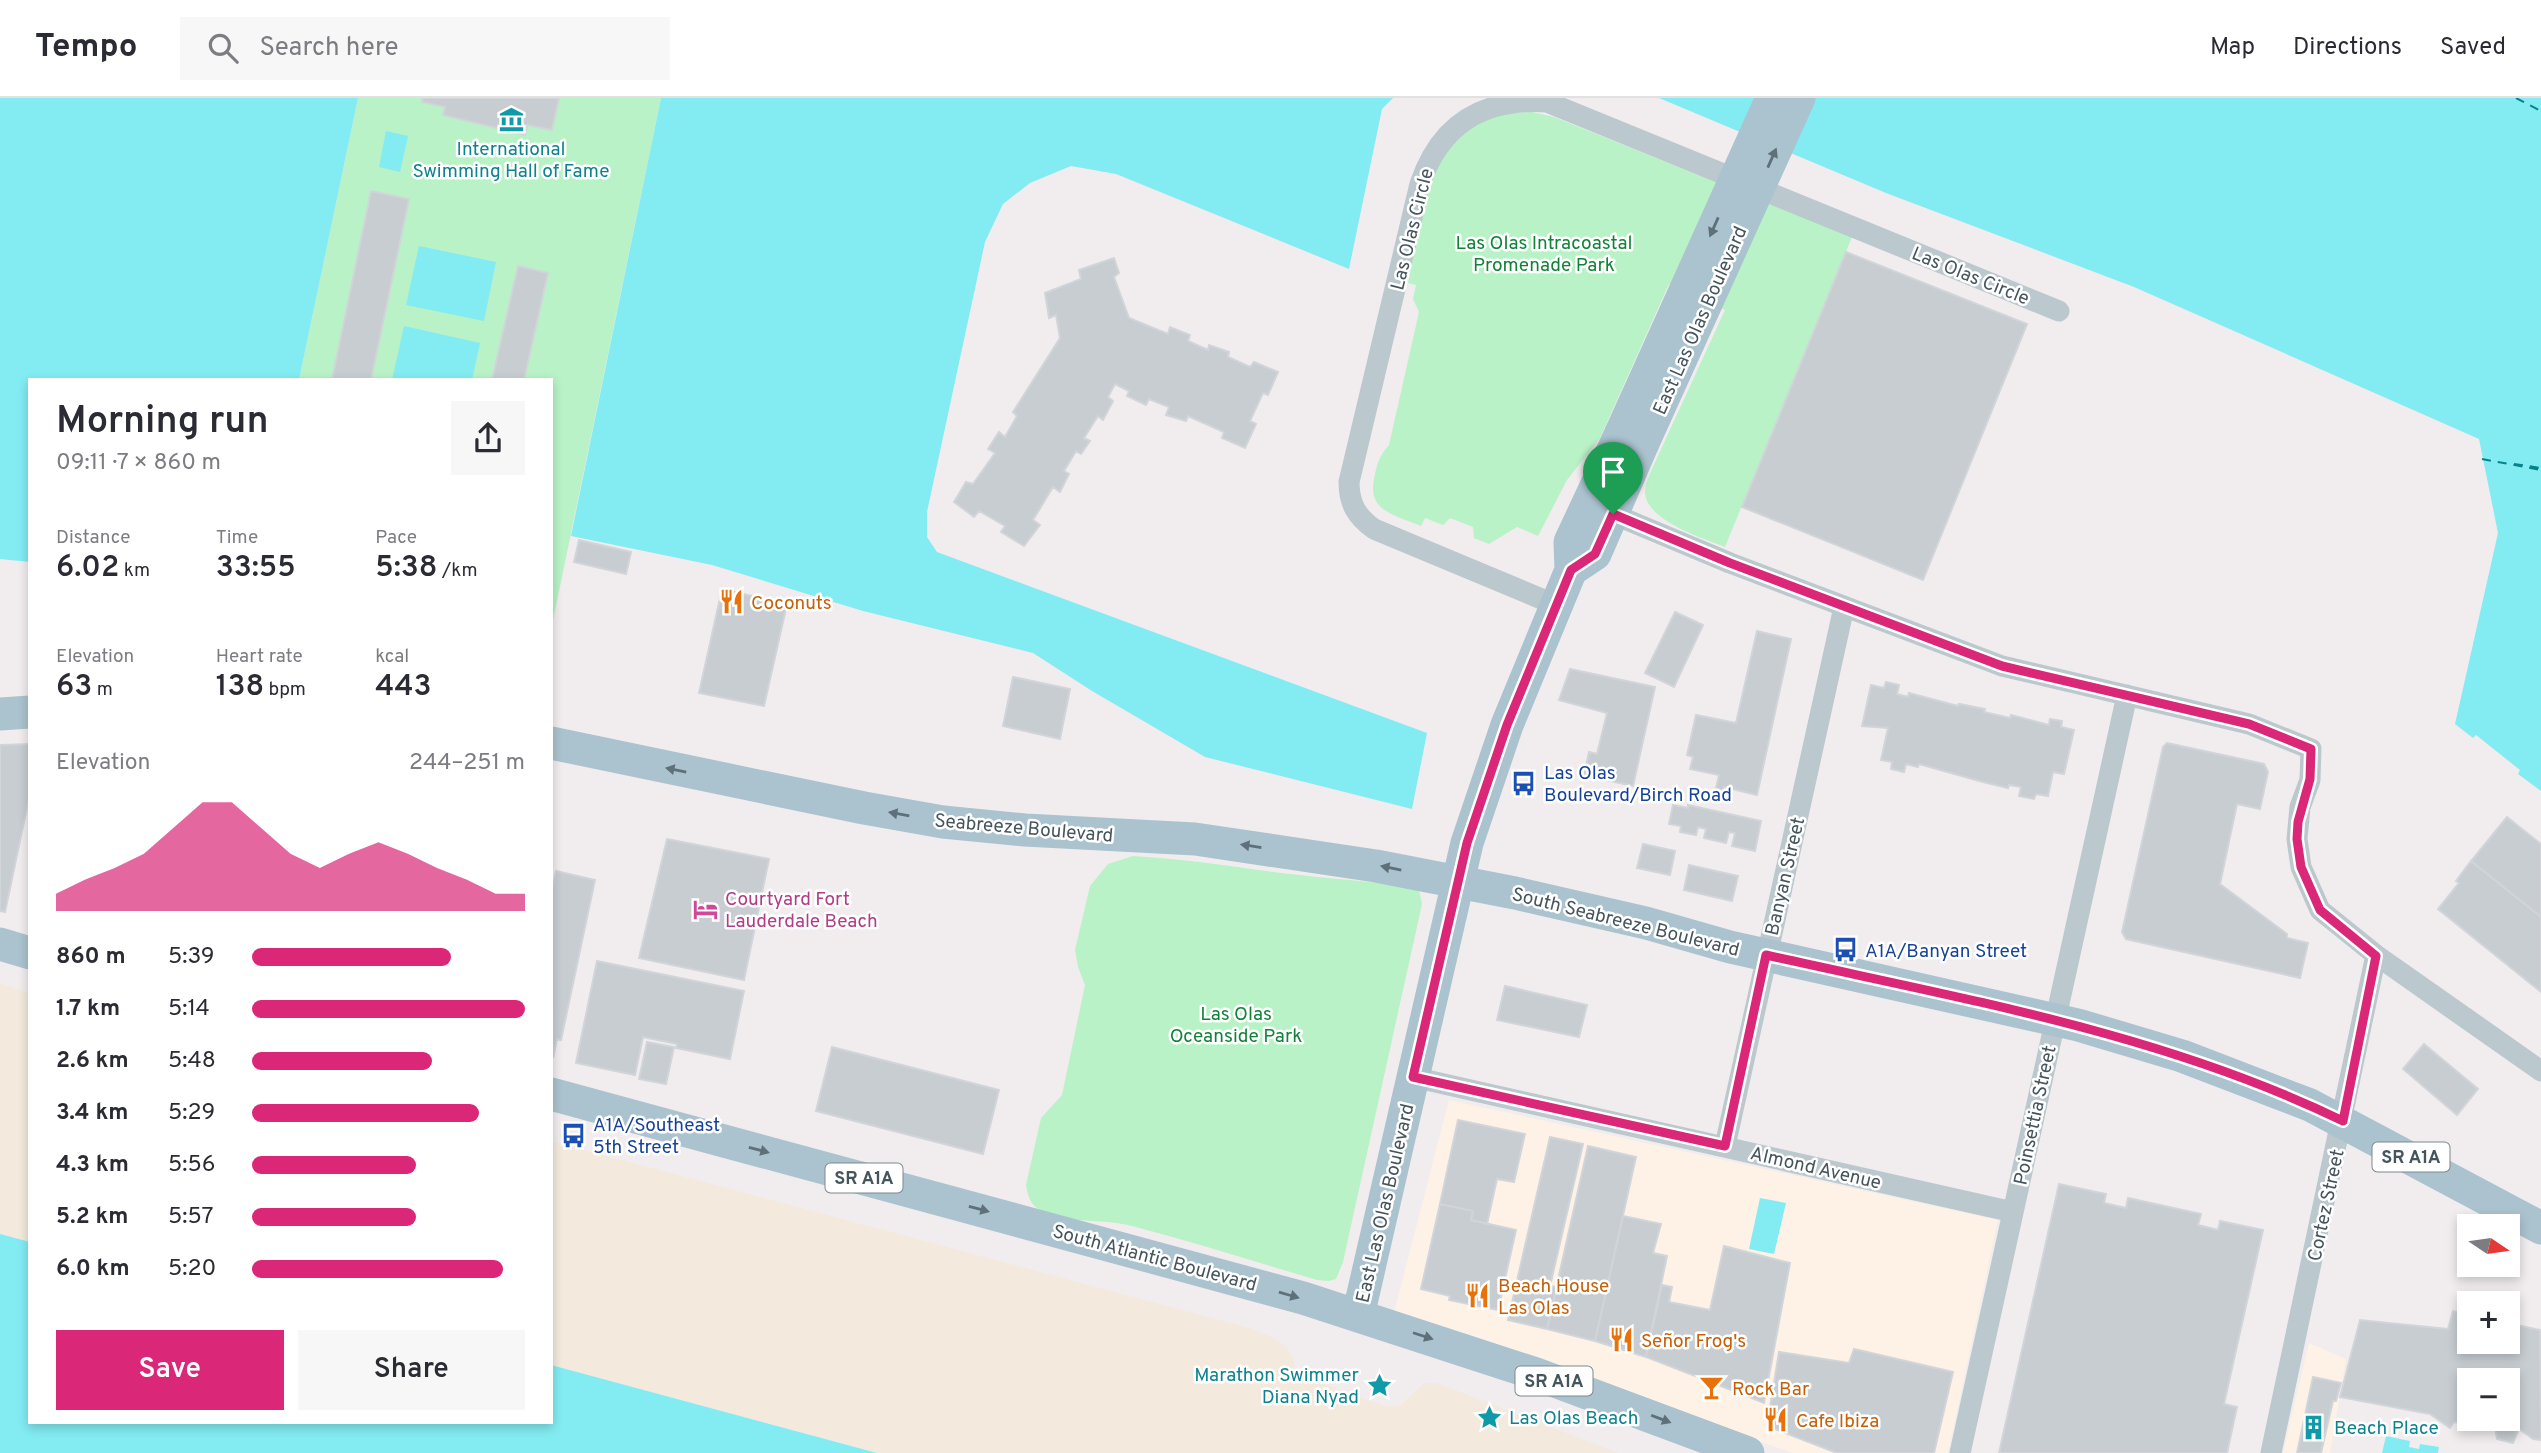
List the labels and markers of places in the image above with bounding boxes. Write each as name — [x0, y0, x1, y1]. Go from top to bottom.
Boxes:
museum icon: International Swimming Hall of Fame — [497, 106, 525, 134]
place label: International Swimming Hall of Fame — [413, 138, 609, 184]
pin — [1583, 442, 1643, 514]
restaurant icon: Coconuts — [717, 588, 745, 616]
place label: Coconuts — [751, 592, 832, 616]
place label: Las Olas Boulevard/Birch Road — [1544, 762, 1732, 808]
bus stop icon: Las Olas Boulevard/Birch Road — [1510, 769, 1538, 797]
place label: Courtyard Fort Lauderdale Beach — [725, 888, 878, 934]
hotel icon: Courtyard Fort Lauderdale Beach — [691, 895, 719, 923]
bus stop icon: A1A/Banyan Street — [1831, 936, 1859, 964]
place label: A1A/Banyan Street — [1865, 940, 2027, 964]
place label: A1A/Southeast 5th Street — [593, 1114, 720, 1160]
bus stop icon: A1A/Southeast 5th Street — [559, 1121, 587, 1149]
place label: Beach House Las Olas — [1498, 1275, 1609, 1321]
restaurant icon: Beach House Las Olas — [1464, 1282, 1492, 1310]
restaurant icon: Señor Frog's — [1607, 1326, 1635, 1354]
place label: Señor Frog's — [1641, 1330, 1746, 1354]
place label: Marathon Swimmer Diana Nyad — [1194, 1364, 1360, 1410]
place icon: Marathon Swimmer Diana Nyad — [1365, 1371, 1393, 1399]
bar icon: Rock Bar — [1698, 1374, 1726, 1402]
place label: Rock Bar — [1732, 1378, 1810, 1402]
place icon: Las Olas Beach — [1475, 1403, 1503, 1431]
restaurant icon: Cafe Ibiza — [1762, 1406, 1790, 1434]
place label: Las Olas Beach — [1509, 1407, 1638, 1431]
place label: Cafe Ibiza — [1796, 1410, 1879, 1434]
building icon: Beach Place — [2300, 1413, 2328, 1441]
place label: Beach Place — [2334, 1417, 2439, 1441]

